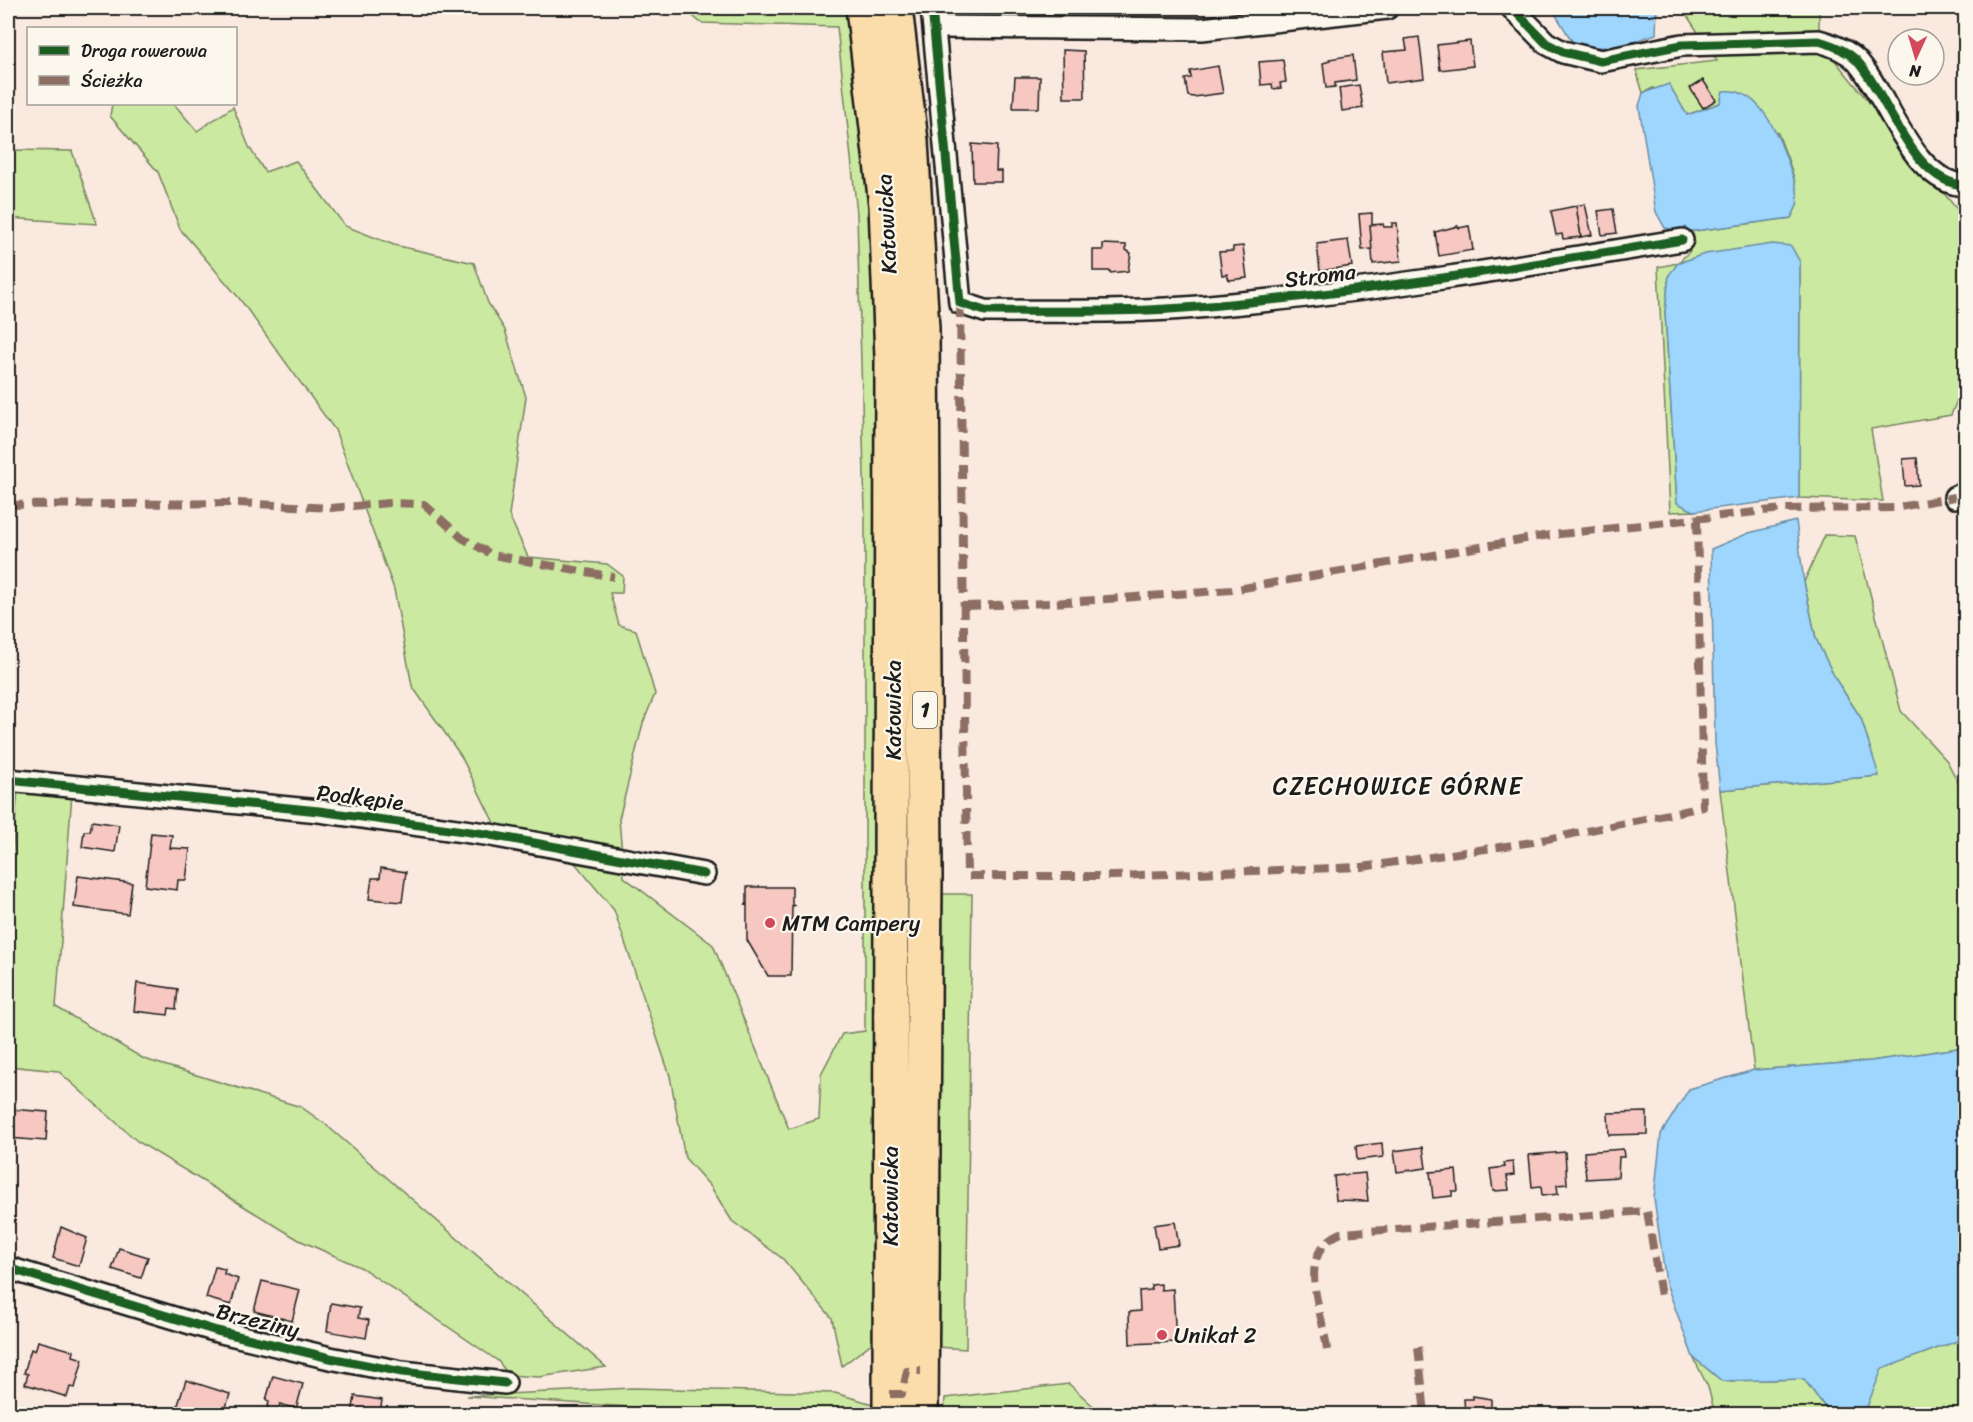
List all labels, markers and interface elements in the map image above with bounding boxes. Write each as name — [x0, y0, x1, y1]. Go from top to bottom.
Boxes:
legend — [27, 27, 237, 105]
north arrow — [1886, 27, 1946, 87]
text: Droga rowerowa — [81, 35, 207, 67]
text: N — [1908, 57, 1923, 86]
text: Ścieżka — [81, 65, 143, 97]
street label: Katowicka — [864, 173, 909, 275]
street label: Stroma — [1282, 252, 1359, 299]
street label: Katowicka — [874, 660, 913, 760]
road number: 1 — [913, 692, 937, 728]
district label: CZECHOWICE GÓRNE — [1273, 765, 1523, 807]
street label: Podkępie — [314, 773, 406, 822]
place label: MTM Campery — [782, 904, 921, 943]
marker: MTM Campery — [763, 916, 777, 930]
street label: Katowicka — [871, 1146, 910, 1246]
street label: Brzeziny — [212, 1291, 304, 1350]
place label: Unikat 2 — [1174, 1316, 1257, 1355]
marker: Unikat 2 — [1155, 1328, 1169, 1342]

